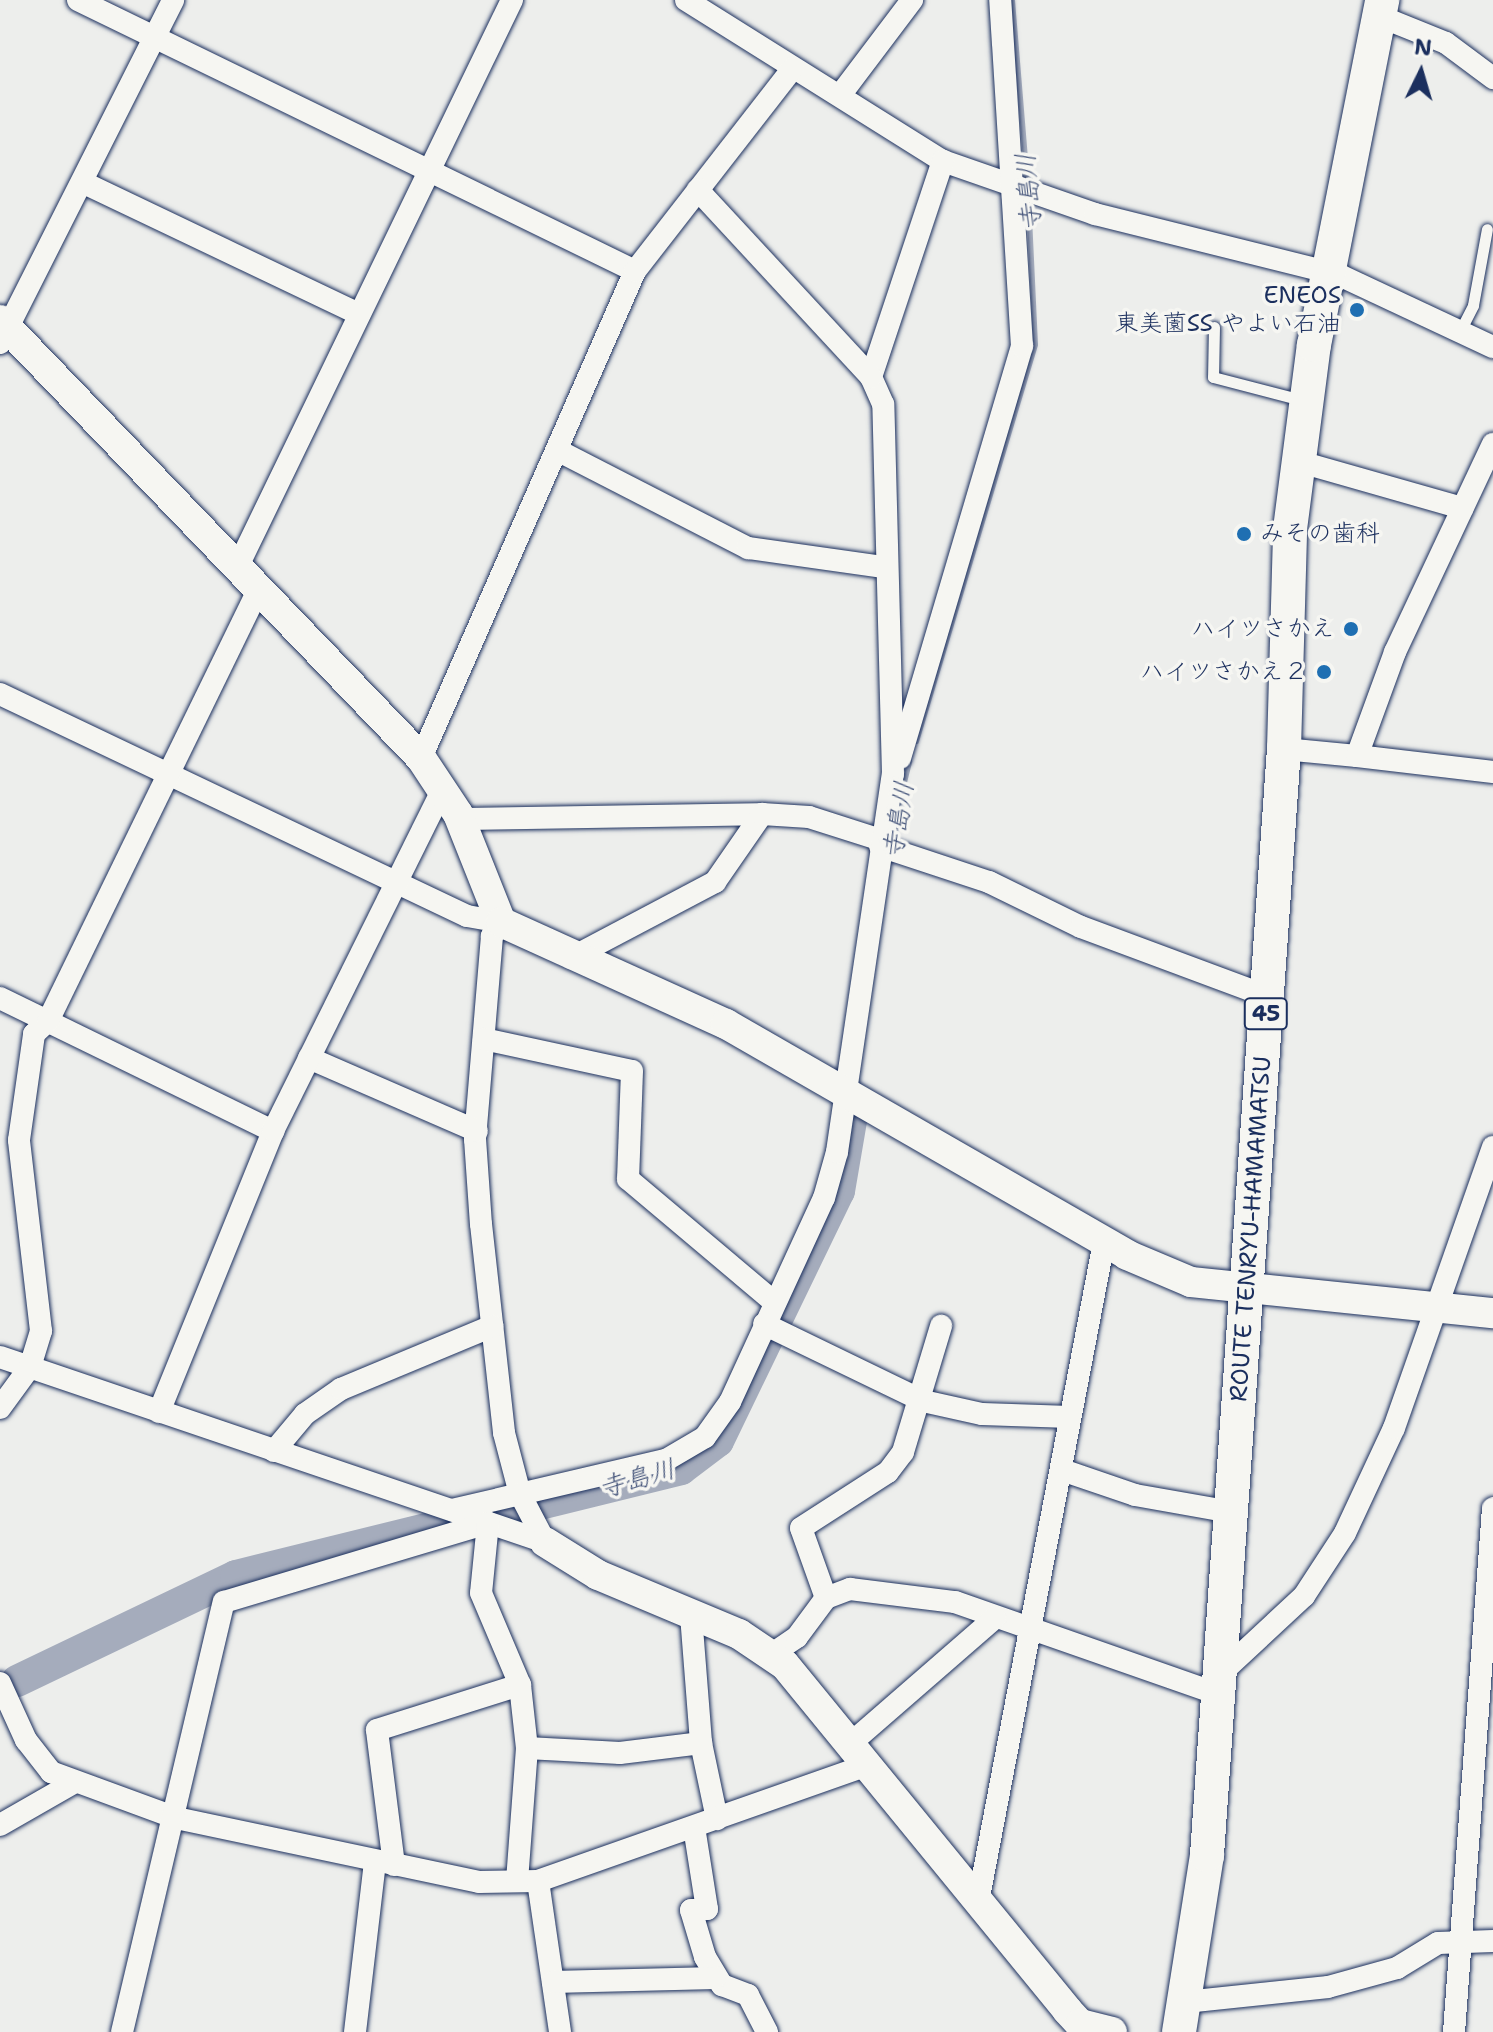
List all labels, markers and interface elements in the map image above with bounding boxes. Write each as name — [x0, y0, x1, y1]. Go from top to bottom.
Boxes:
north arrow — [1381, 32, 1461, 112]
text: N — [1413, 32, 1433, 63]
water label: 寺島川 — [1009, 152, 1047, 232]
place label: ENEOS 東美薗SS やよい石油 — [1115, 282, 1341, 338]
marker: ENEOS 東美薗SS やよい石油 — [1348, 301, 1366, 319]
place label: みその歯科 — [1260, 520, 1380, 548]
marker: みその歯科 — [1235, 525, 1253, 543]
place label: ハイツさかえ — [1191, 615, 1335, 643]
marker: ハイツさかえ — [1342, 620, 1360, 638]
place label: ハイツさかえ２ — [1140, 658, 1308, 686]
marker: ハイツさかえ２ — [1315, 663, 1333, 681]
water label: 寺島川 — [876, 779, 920, 861]
road number: 45 — [1242, 996, 1290, 1032]
street label: ROUTE TENRYU-HAMAMATSU — [1225, 1055, 1277, 1403]
water label: 寺島川 — [595, 1452, 679, 1504]

